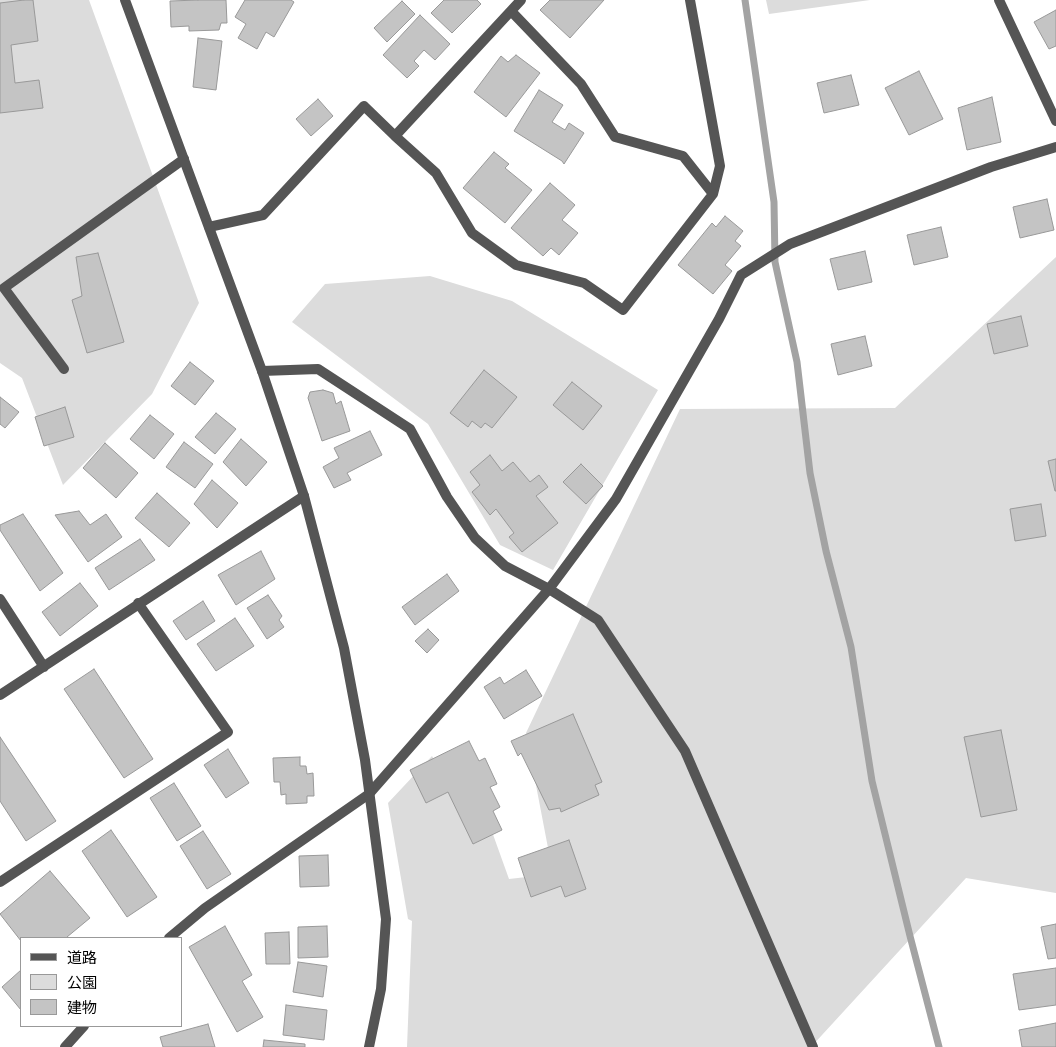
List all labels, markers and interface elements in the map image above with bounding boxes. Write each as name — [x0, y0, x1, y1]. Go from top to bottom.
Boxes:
legend — [20, 937, 182, 1027]
text: 道路 — [67, 951, 97, 966]
text: 公園 — [67, 976, 97, 991]
text: 建物 — [67, 1001, 97, 1016]

